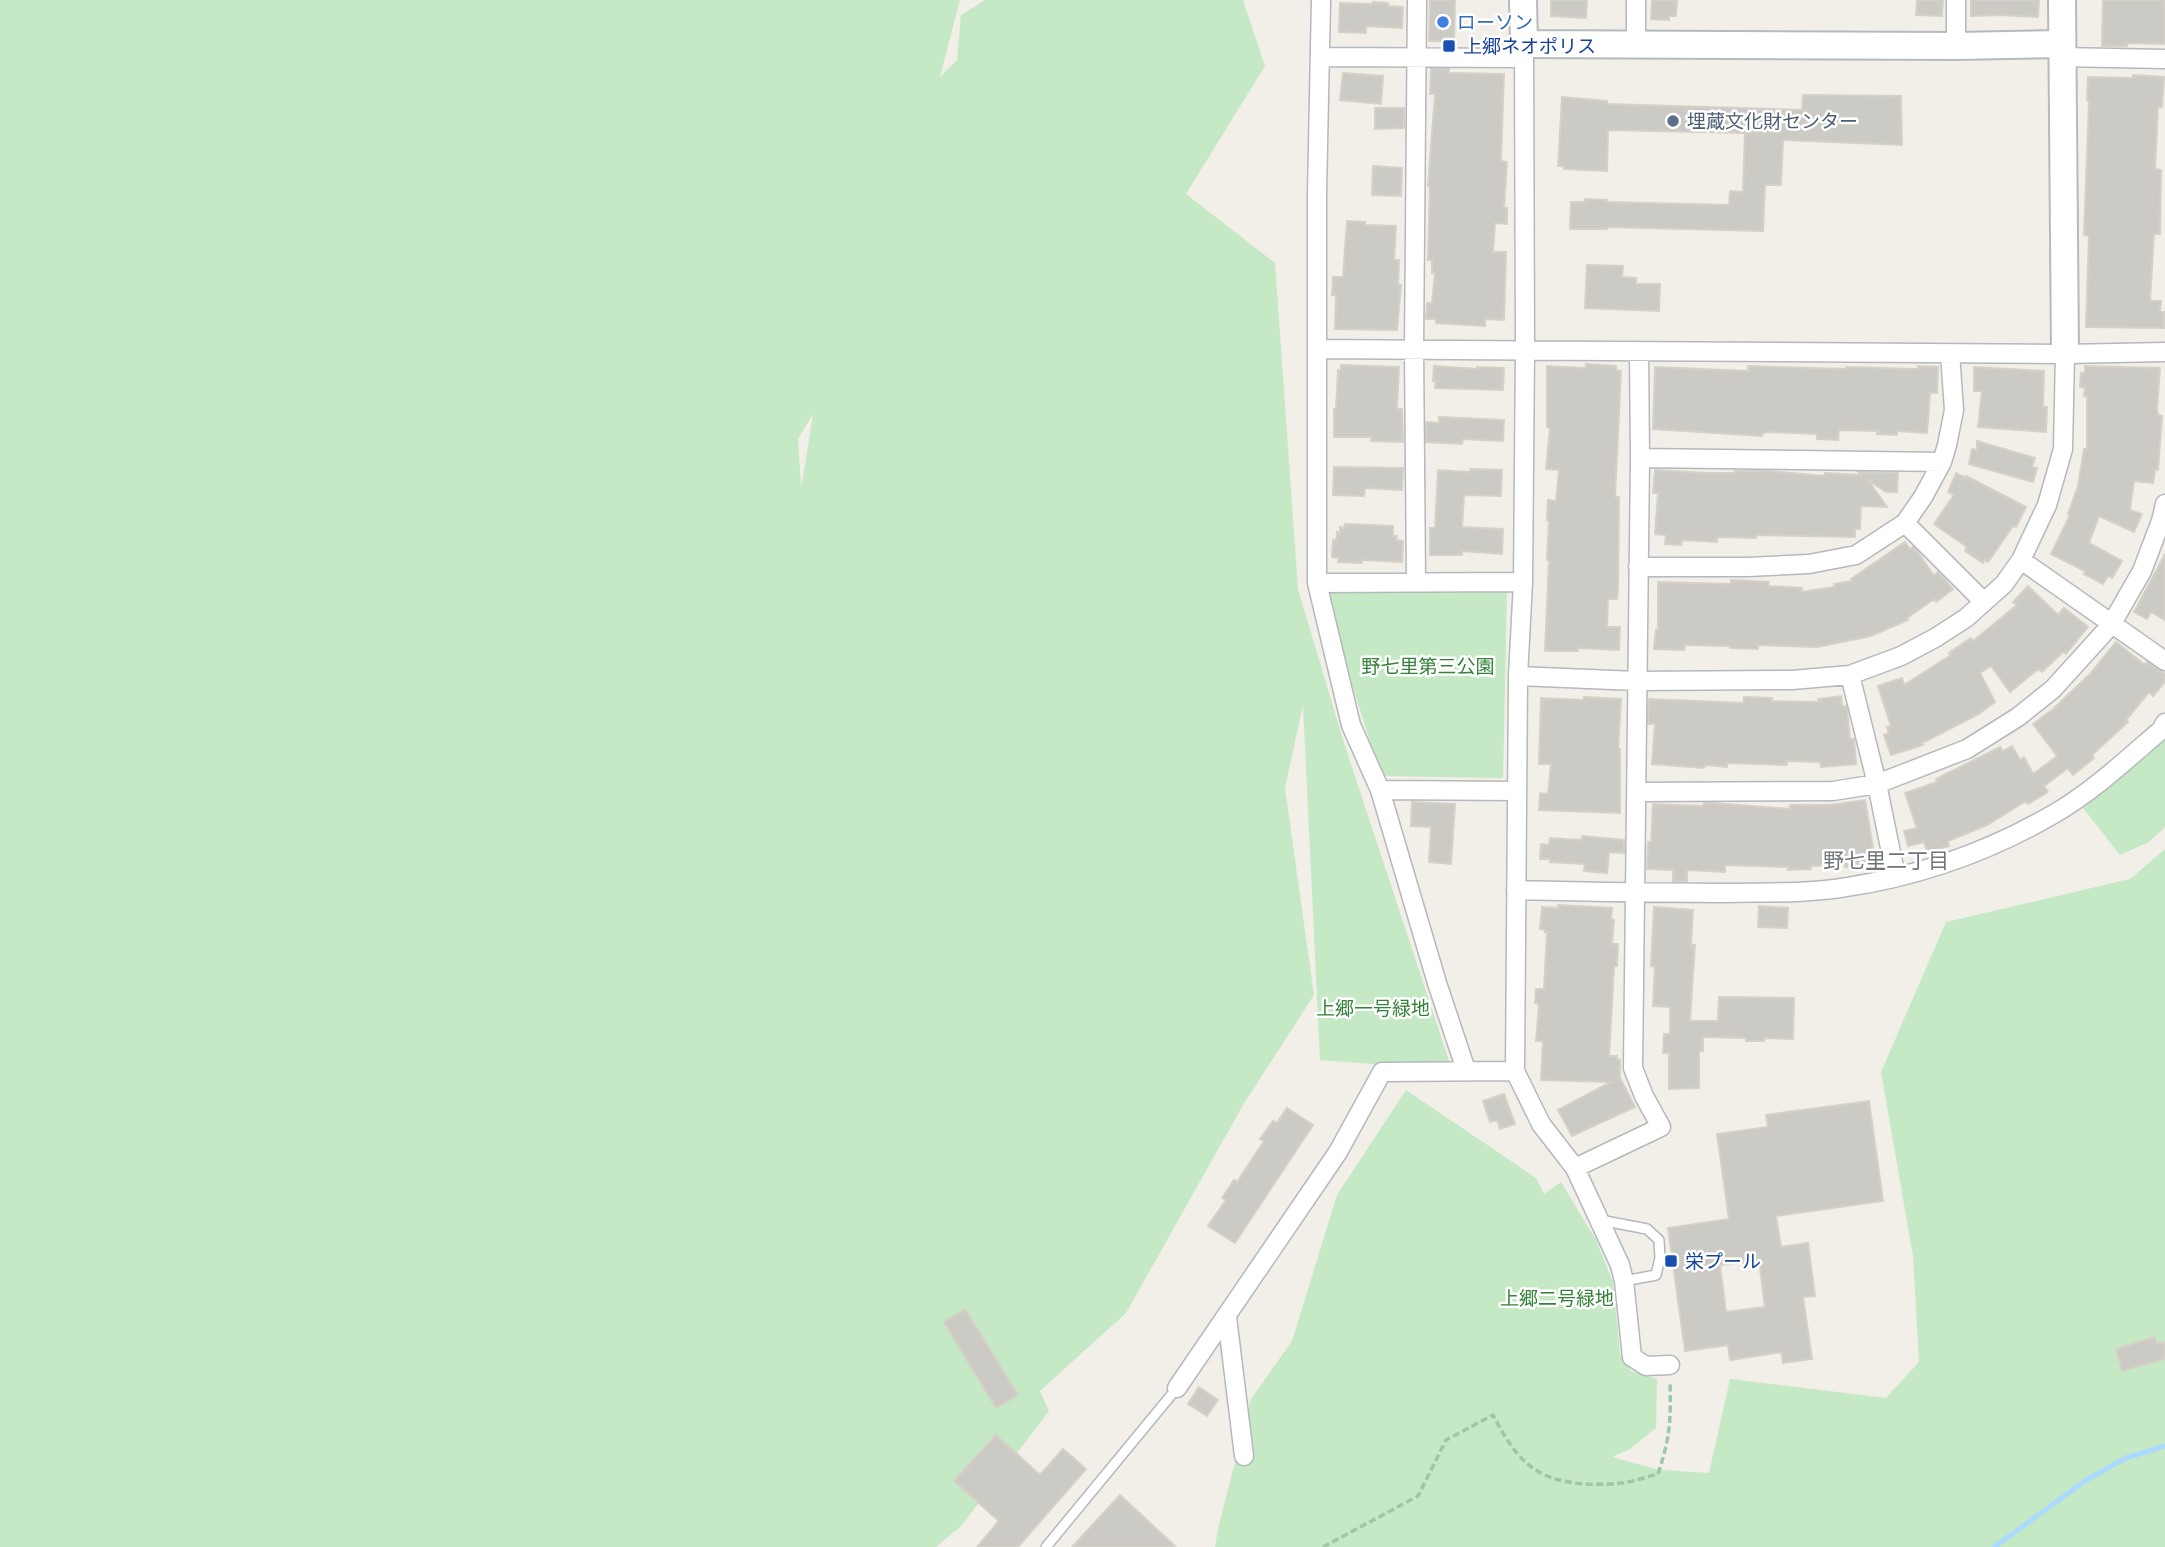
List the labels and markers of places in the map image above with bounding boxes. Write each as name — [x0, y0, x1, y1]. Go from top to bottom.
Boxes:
place label: ローソン — [1457, 9, 1533, 35]
marker: ローソン — [1435, 14, 1451, 30]
place label: 上郷ネオポリス — [1463, 33, 1596, 59]
marker: 上郷ネオポリス — [1441, 38, 1457, 54]
place label: 埋蔵文化財センター — [1687, 108, 1858, 134]
marker: 埋蔵文化財センター — [1665, 113, 1681, 129]
place label: 栄プール — [1685, 1248, 1761, 1274]
marker: 栄プール — [1663, 1253, 1679, 1269]

